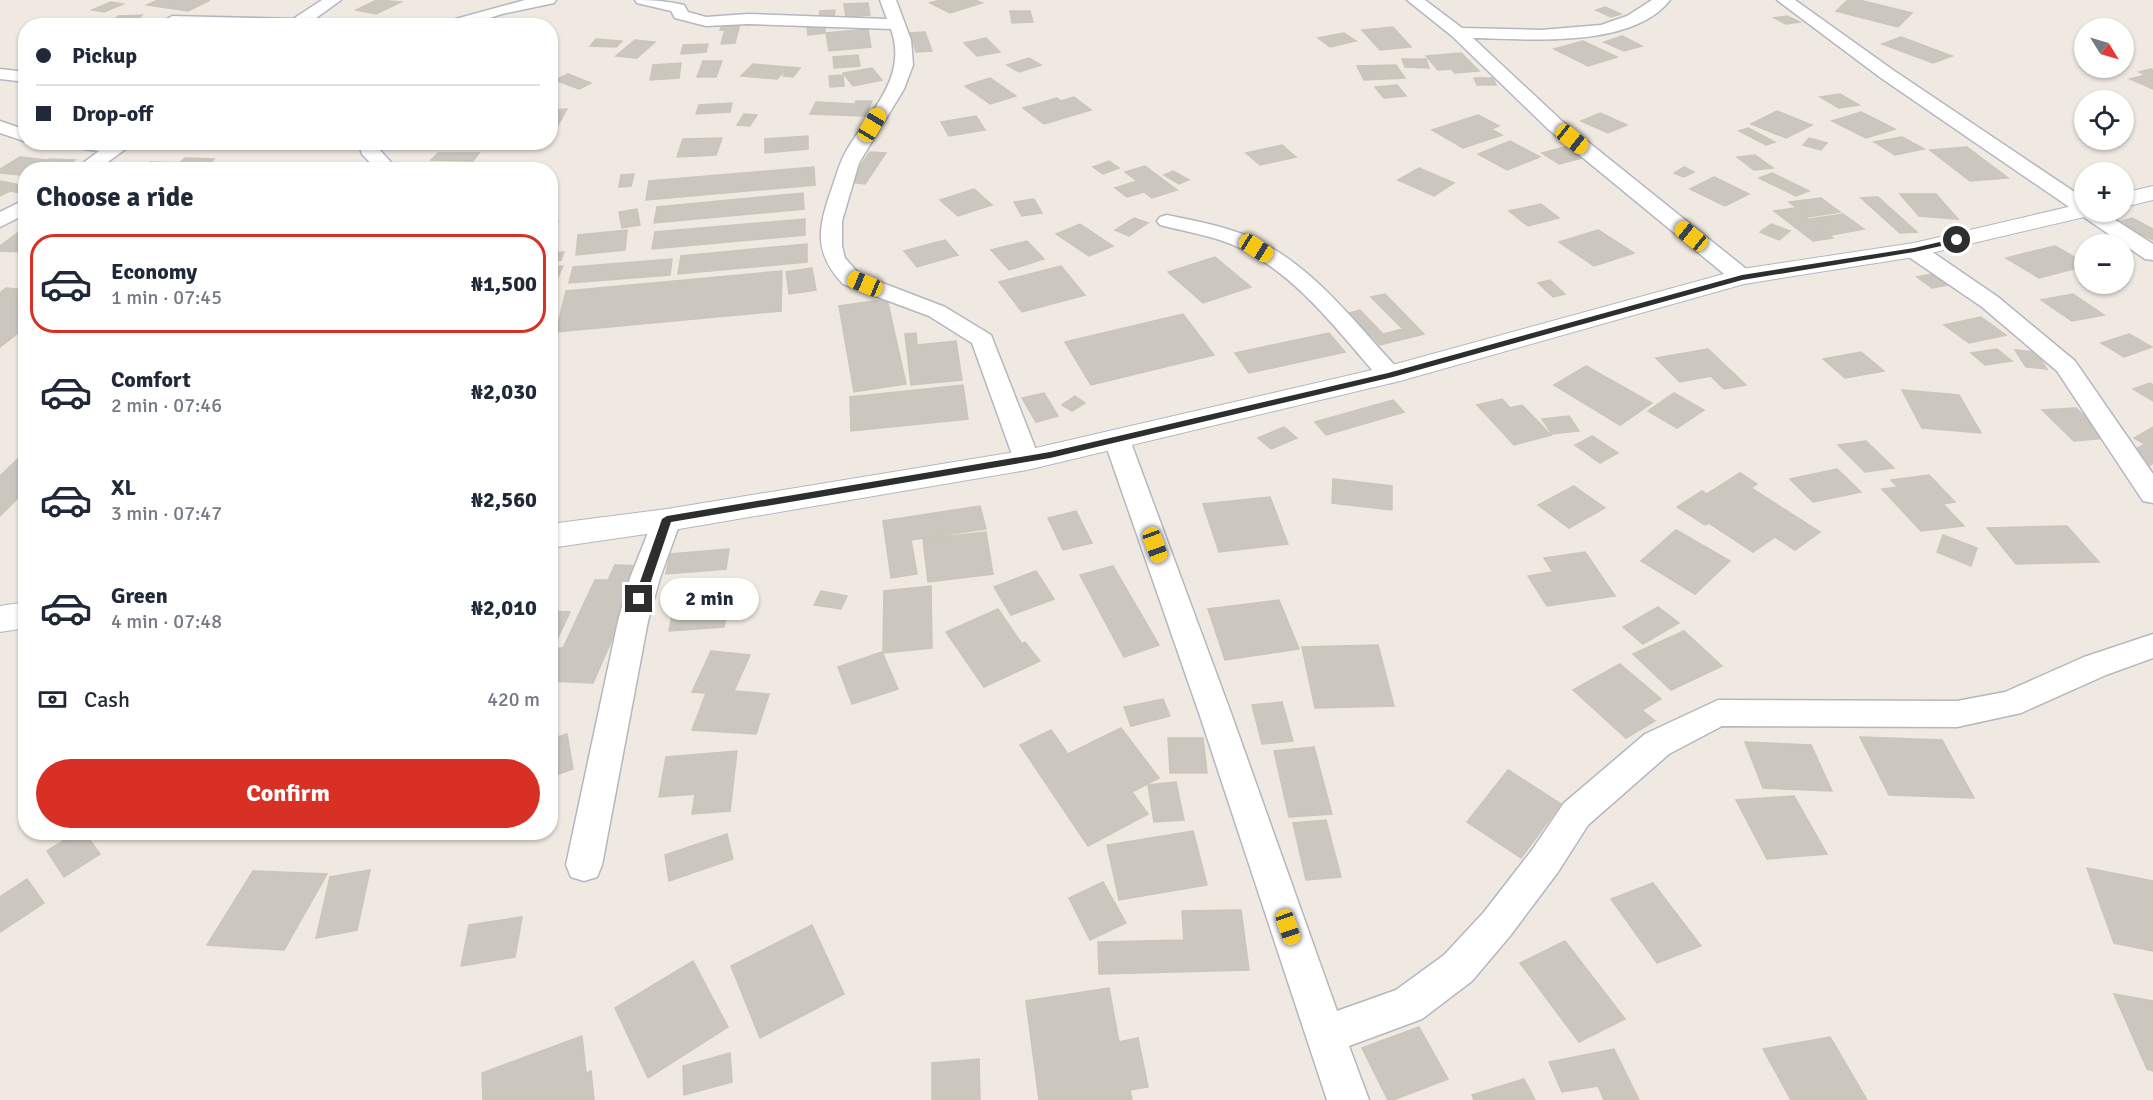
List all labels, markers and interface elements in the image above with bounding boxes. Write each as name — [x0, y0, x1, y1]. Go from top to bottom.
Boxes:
north arrow — [2074, 18, 2134, 78]
map controls — [2074, 18, 2134, 294]
text: Pickup — [72, 42, 137, 69]
button: locate — [2074, 90, 2134, 150]
text: Drop-off — [72, 100, 153, 127]
car — [855, 105, 889, 145]
car — [1552, 121, 1592, 157]
button: + — [2074, 162, 2134, 222]
text: Choose a ride — [36, 181, 194, 214]
car — [1671, 218, 1711, 254]
route start — [1943, 226, 1970, 253]
car — [1236, 231, 1276, 265]
button: − — [2074, 234, 2134, 294]
icon: car — [39, 257, 93, 311]
text: Economy — [111, 258, 197, 285]
car — [845, 269, 885, 299]
text: ₦1,500 — [471, 270, 537, 297]
text: 1 min · 07:45 — [111, 285, 222, 310]
icon: car — [39, 365, 93, 419]
text: Comfort — [111, 366, 191, 393]
text: ₦2,030 — [471, 378, 537, 405]
text: 2 min · 07:46 — [111, 393, 222, 418]
icon: car — [39, 473, 93, 527]
text: XL — [111, 474, 136, 501]
text: ₦2,560 — [471, 486, 537, 513]
text: 3 min · 07:47 — [111, 501, 222, 526]
car — [1140, 525, 1170, 565]
callout: 2 min — [660, 578, 759, 620]
icon: car — [39, 581, 93, 635]
text: Green — [111, 582, 168, 609]
route end — [625, 585, 652, 612]
text: 2 min — [685, 586, 734, 611]
text: ₦2,010 — [471, 594, 537, 621]
text: 4 min · 07:48 — [111, 609, 222, 634]
icon: cash — [36, 683, 69, 716]
text: Cash — [84, 686, 130, 713]
text: 420 m — [487, 687, 540, 712]
button: Confirm — [36, 759, 540, 828]
car — [1274, 907, 1302, 947]

